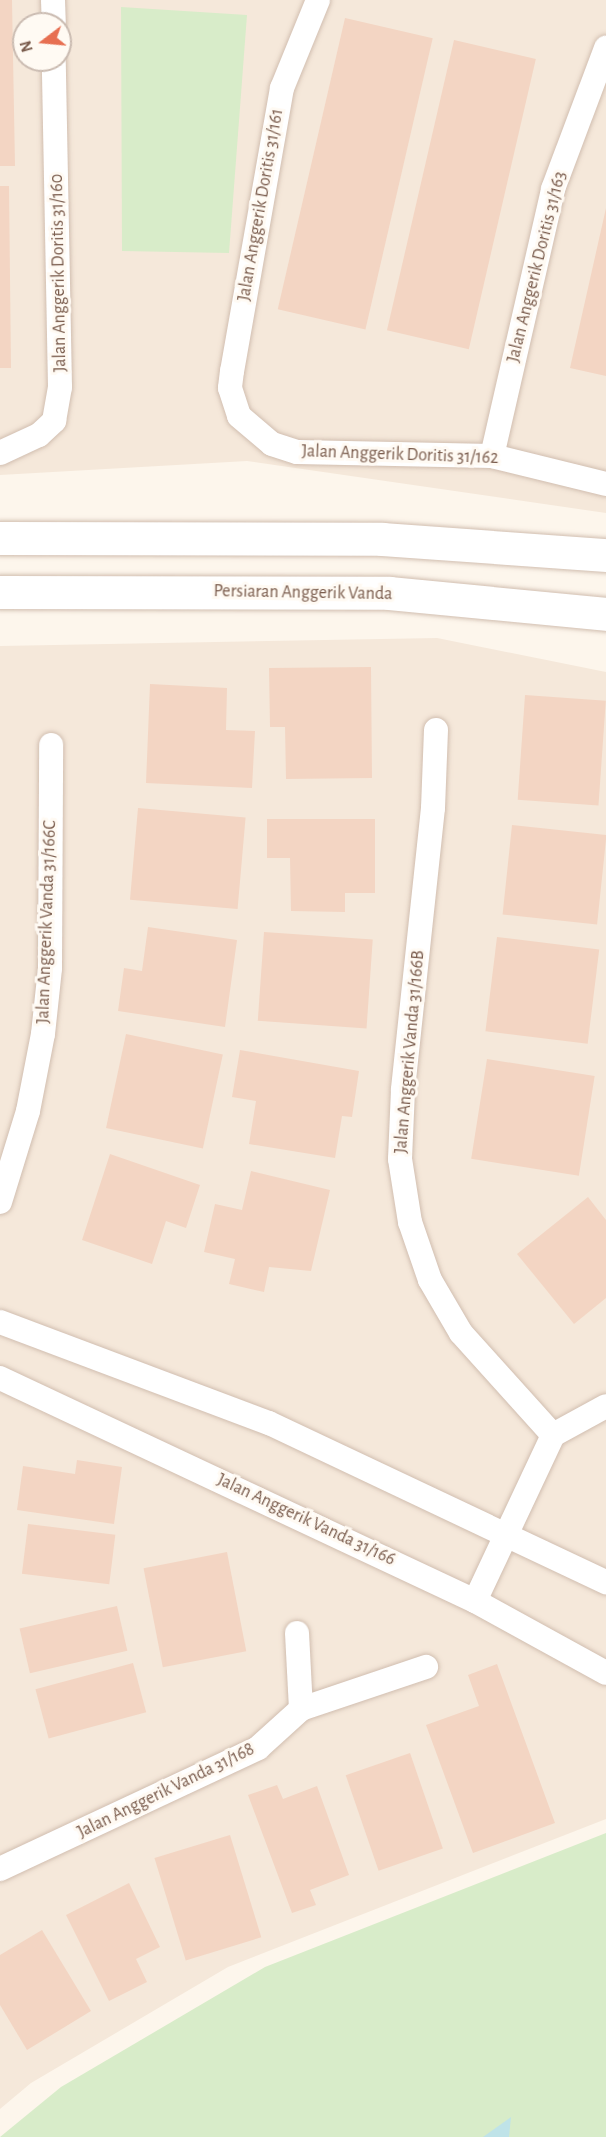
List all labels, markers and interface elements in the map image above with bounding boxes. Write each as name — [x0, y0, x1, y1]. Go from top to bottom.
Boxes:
north arrow — [12, 12, 72, 72]
text: N — [17, 39, 36, 54]
street label: Jalan Anggerik Doritis 31/161 — [233, 107, 289, 303]
street label: Jalan Anggerik Doritis 31/163 — [503, 169, 571, 365]
street label: Jalan Anggerik Doritis 31/160 — [46, 174, 72, 372]
street label: Jalan Anggerik Doritis 31/162 — [301, 441, 499, 469]
street label: Persiaran Anggerik Vanda — [213, 581, 393, 605]
street label: Jalan Anggerik Vanda 31/166C — [33, 820, 61, 1024]
street label: Jalan Anggerik Vanda 31/166B — [390, 950, 430, 1154]
street label: Jalan Anggerik Vanda 31/166 — [213, 1469, 399, 1571]
street label: Jalan Anggerik Vanda 31/168 — [74, 1739, 258, 1843]

